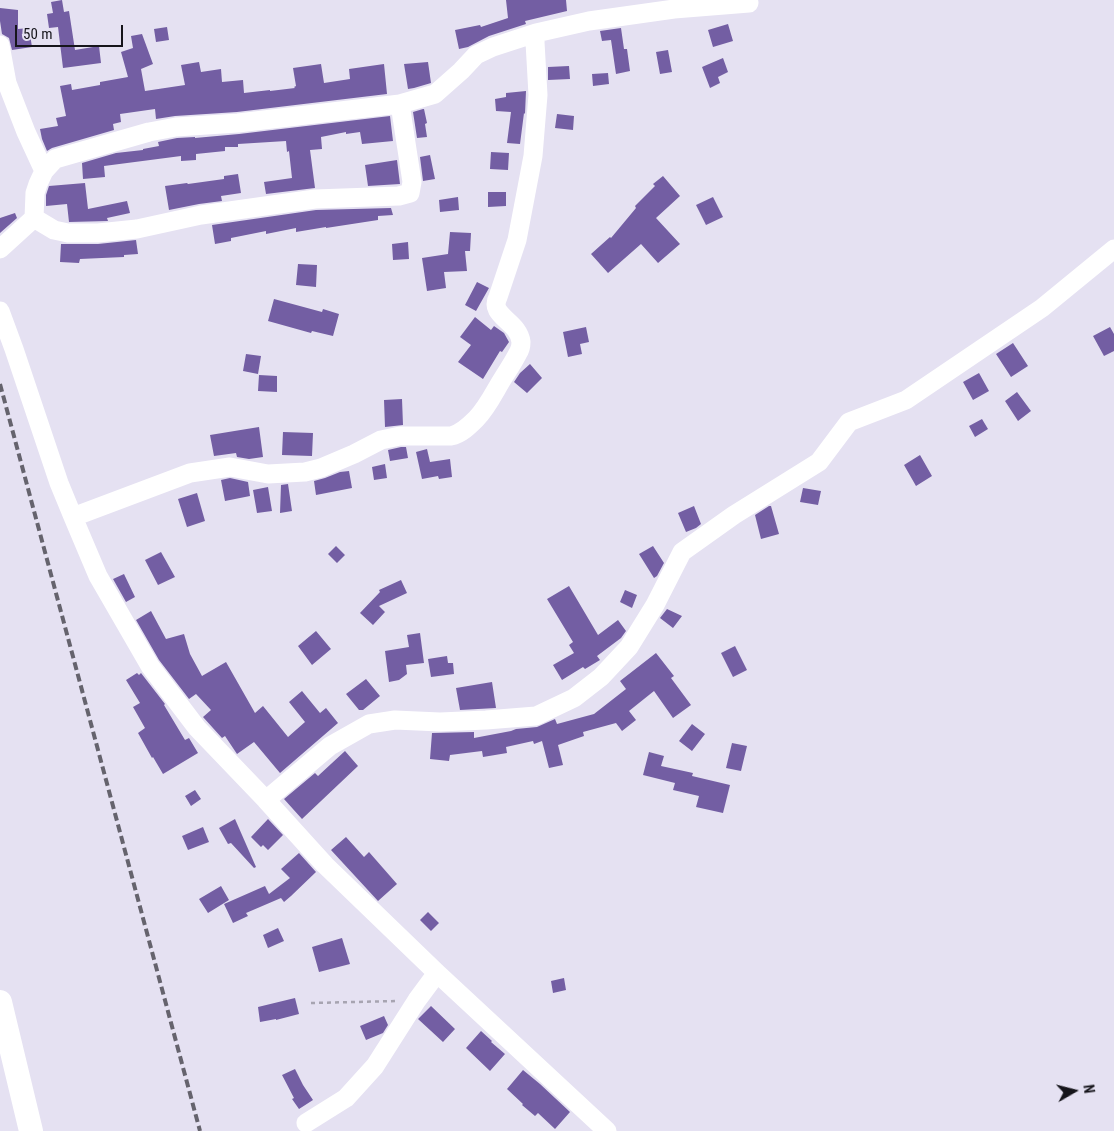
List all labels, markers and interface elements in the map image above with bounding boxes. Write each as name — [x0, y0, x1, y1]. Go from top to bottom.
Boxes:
scale bar — [18, 15, 125, 47]
text: 50 m — [23, 25, 53, 43]
north arrow — [1049, 1066, 1099, 1116]
text: N — [1080, 1084, 1097, 1094]

